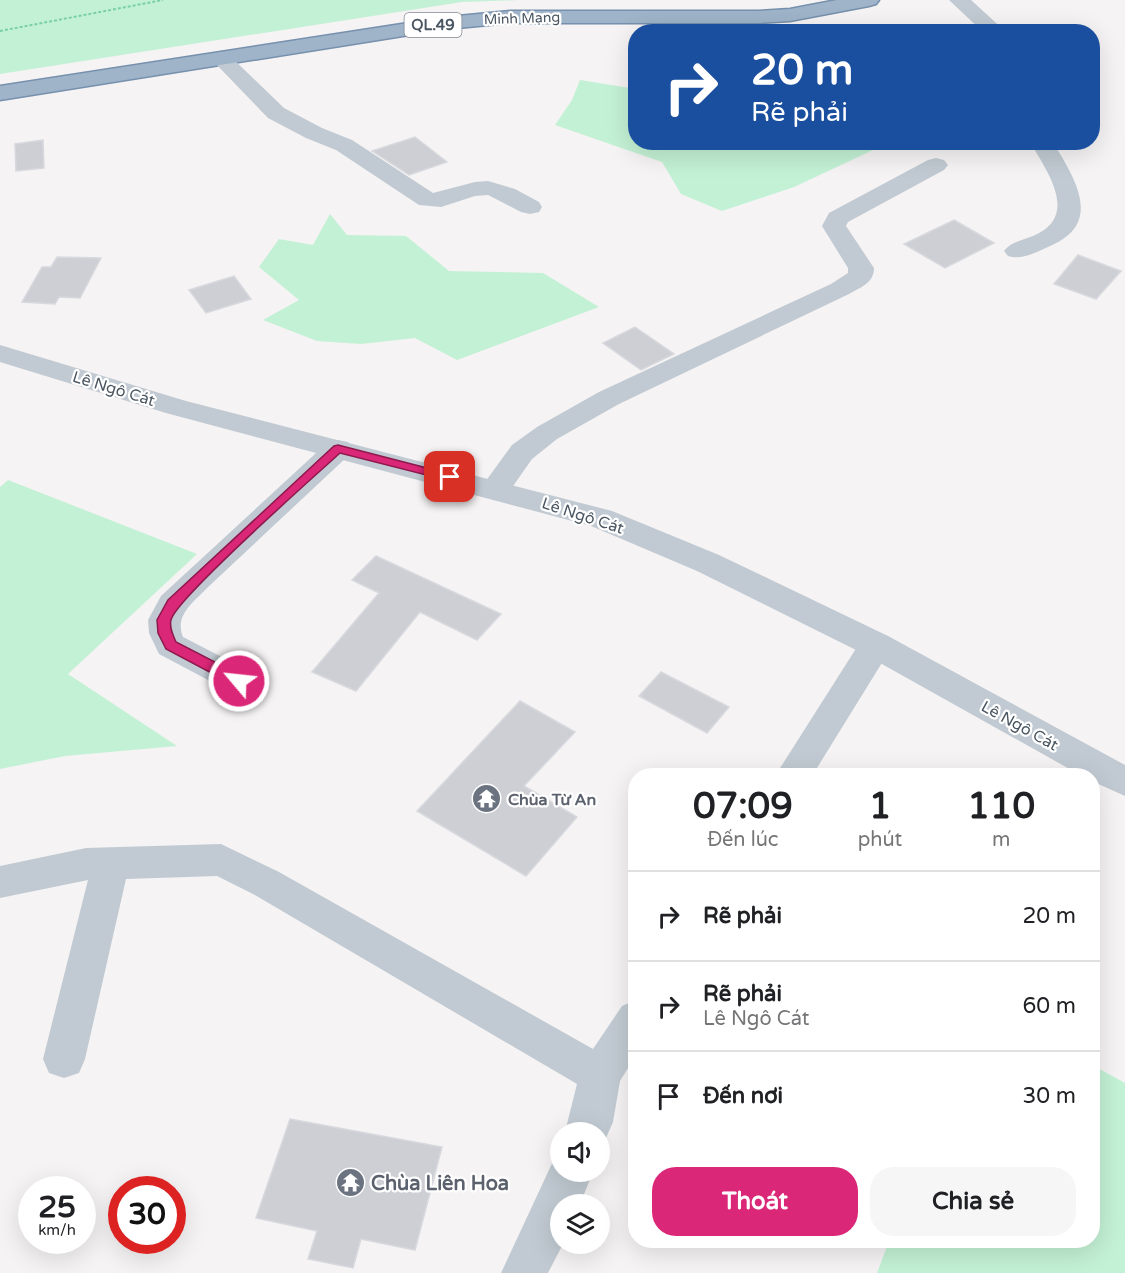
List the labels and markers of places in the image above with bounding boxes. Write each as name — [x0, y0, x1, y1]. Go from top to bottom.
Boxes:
pin — [424, 451, 475, 502]
temple icon: Chùa Từ An — [471, 783, 503, 815]
place label: Chùa Từ An — [508, 790, 596, 810]
temple icon: Chùa Liên Hoa — [334, 1167, 366, 1199]
place label: Chùa Liên Hoa — [371, 1172, 509, 1196]

